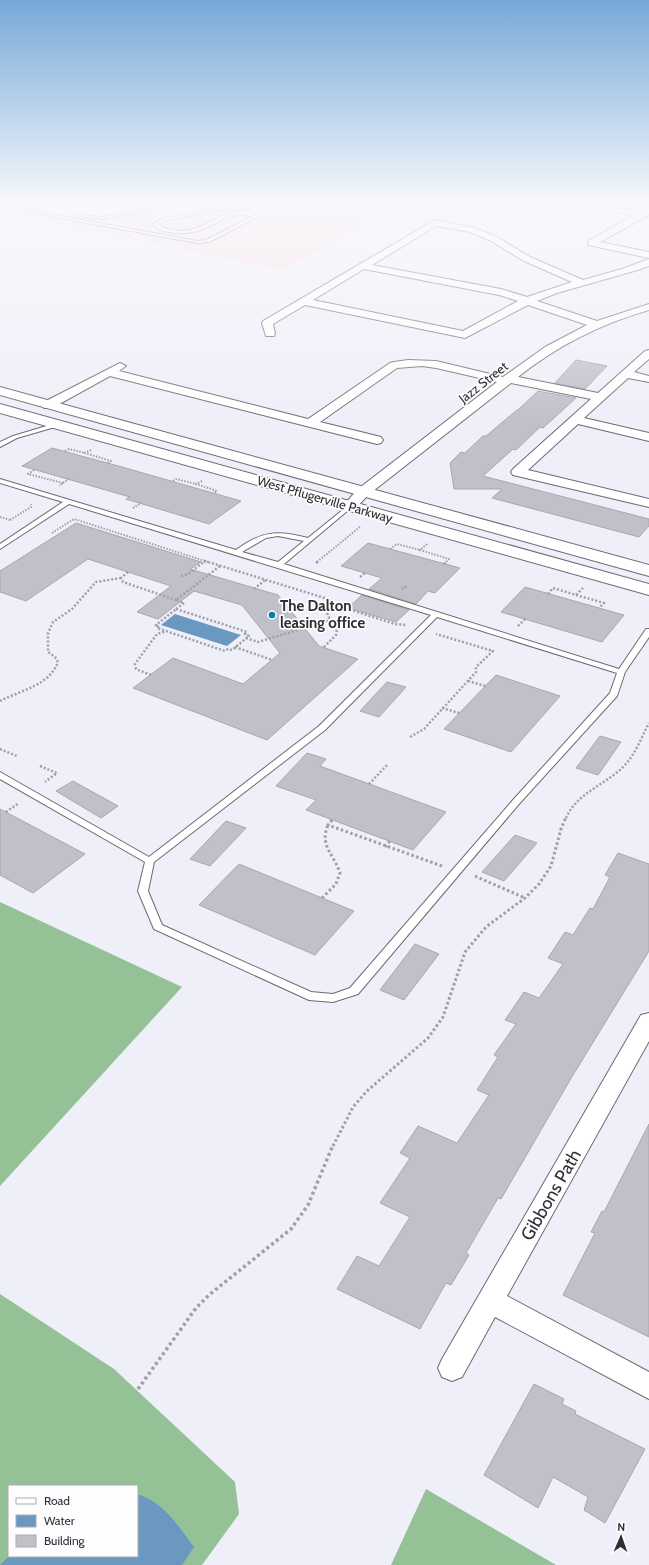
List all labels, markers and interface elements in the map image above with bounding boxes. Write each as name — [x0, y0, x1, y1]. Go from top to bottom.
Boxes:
street label: Jazz Street — [454, 357, 511, 407]
street label: West Pflugerville Parkway — [255, 472, 395, 526]
place label: The Dalton leasing office — [280, 597, 365, 632]
marker: The Dalton leasing office — [267, 610, 277, 620]
street label: Gibbons Path — [516, 1146, 586, 1244]
legend — [8, 1485, 138, 1557]
text: Road — [44, 1493, 70, 1508]
text: Water — [44, 1513, 75, 1528]
north arrow — [601, 1517, 641, 1557]
text: N — [617, 1520, 625, 1534]
text: Building — [44, 1533, 86, 1548]

